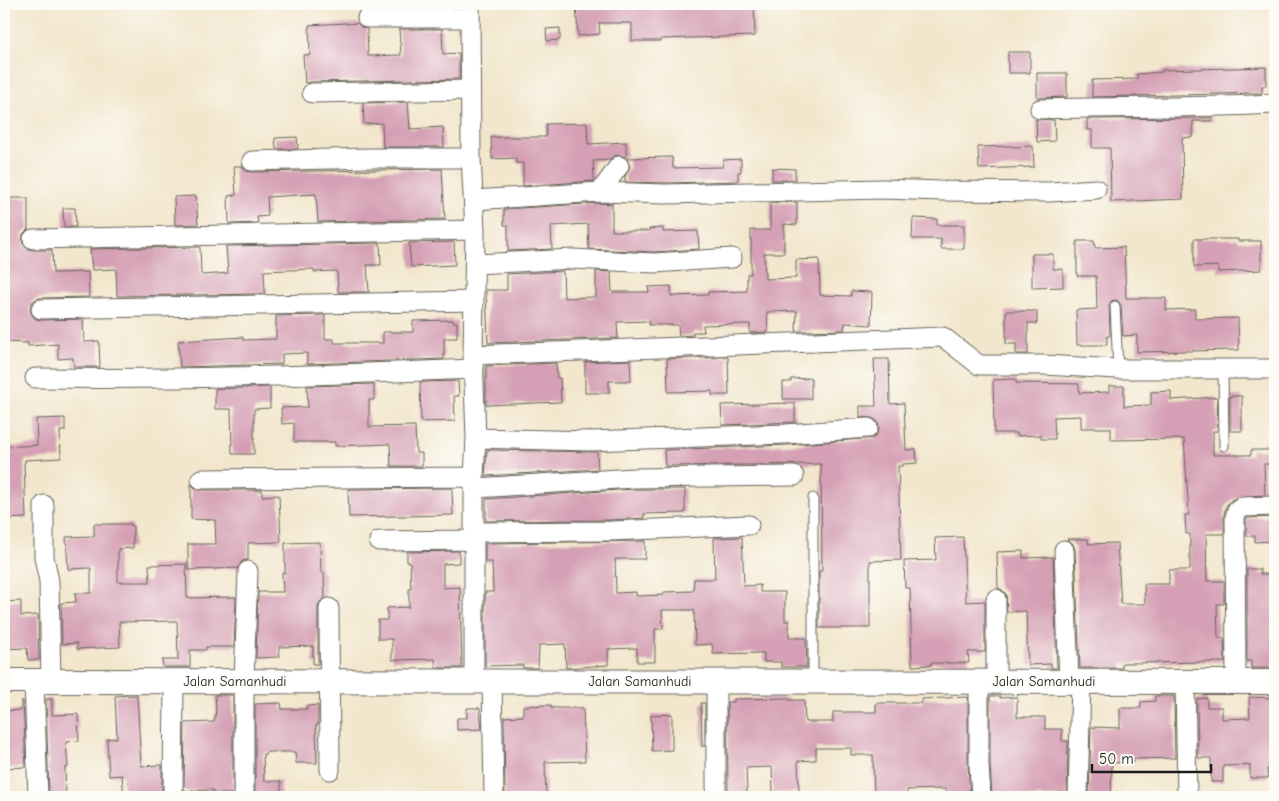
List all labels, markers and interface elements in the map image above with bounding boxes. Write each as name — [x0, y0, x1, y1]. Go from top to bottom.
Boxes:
street label: Jalan Samanhudi — [183, 673, 287, 690]
street label: Jalan Samanhudi — [588, 673, 692, 690]
street label: Jalan Samanhudi — [992, 673, 1096, 690]
scale bar — [1092, 741, 1210, 773]
text: 50 m — [1099, 750, 1134, 768]

